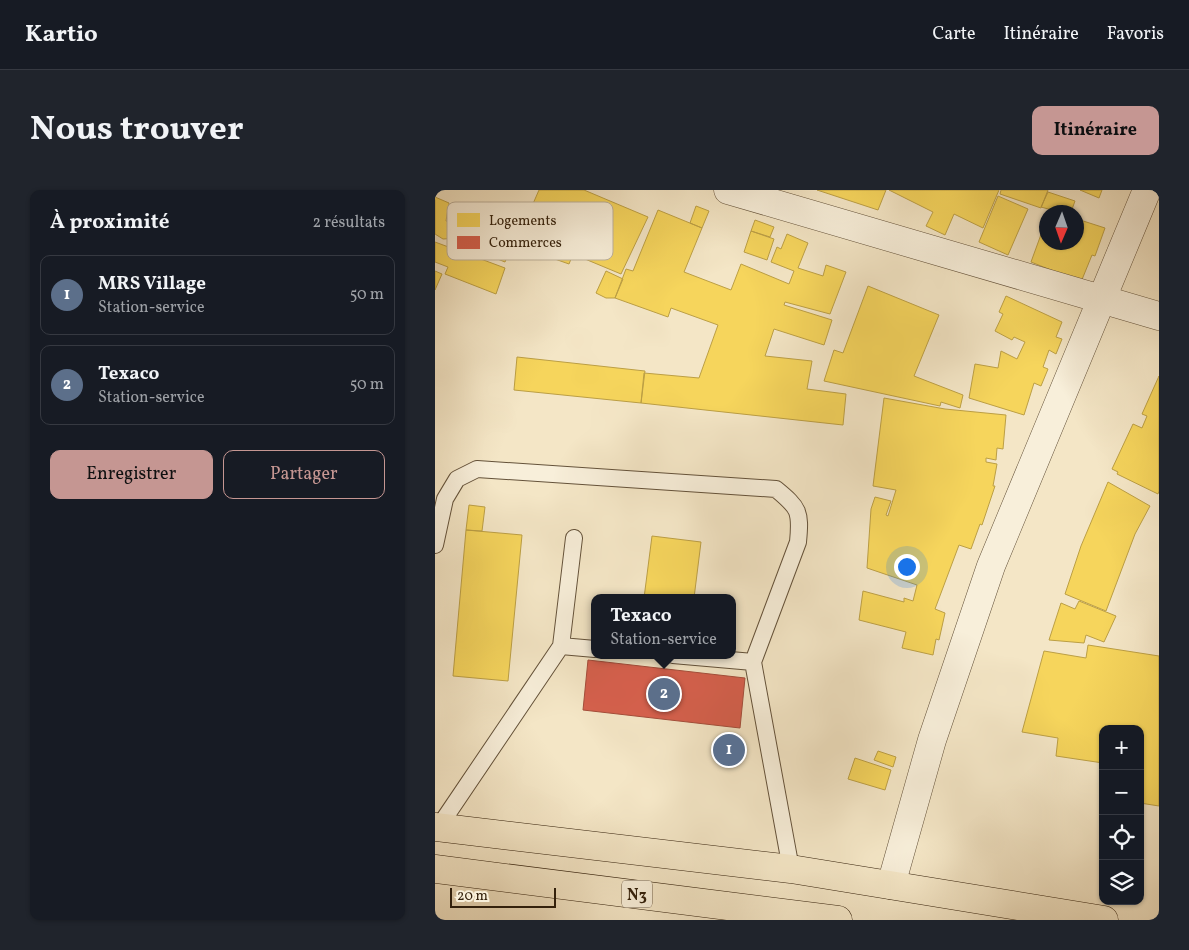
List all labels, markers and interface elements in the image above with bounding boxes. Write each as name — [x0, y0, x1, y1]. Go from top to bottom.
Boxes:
text: Kartio — [25, 18, 98, 52]
text: Carte — [932, 22, 975, 47]
text: Itinéraire — [1003, 22, 1079, 47]
text: Favoris — [1107, 22, 1164, 47]
text: Nous trouver — [30, 106, 244, 154]
button: Itinéraire — [1032, 106, 1159, 155]
legend — [447, 202, 613, 260]
north arrow — [1039, 205, 1084, 250]
text: À proximité — [50, 208, 169, 237]
text: 2 résultats — [312, 212, 385, 234]
text: Logements — [489, 212, 556, 231]
text: Commerces — [489, 234, 562, 253]
text: MRS Village — [98, 271, 206, 297]
text: 1 — [64, 284, 70, 306]
text: 50 m — [350, 284, 384, 306]
text: Station-service — [98, 297, 205, 319]
text: Texaco — [98, 361, 159, 387]
text: 2 — [63, 374, 71, 396]
text: 50 m — [350, 374, 384, 396]
text: Station-service — [98, 387, 205, 409]
button: Enregistrer — [50, 450, 213, 499]
button: Partager — [223, 450, 385, 499]
your location — [894, 554, 920, 580]
popup — [591, 594, 736, 659]
text: Texaco — [610, 603, 672, 629]
text: Station-service — [610, 629, 717, 651]
pin: 2 — [648, 675, 680, 713]
map controls — [1099, 725, 1144, 905]
button: + — [1099, 725, 1144, 770]
pin: 1 — [713, 731, 745, 769]
button: − — [1099, 770, 1144, 815]
button: locate — [1099, 815, 1144, 860]
button: layers — [1099, 860, 1144, 905]
road number: N3 — [622, 881, 652, 908]
scale bar — [450, 885, 556, 908]
text: 20 m — [457, 887, 488, 906]

